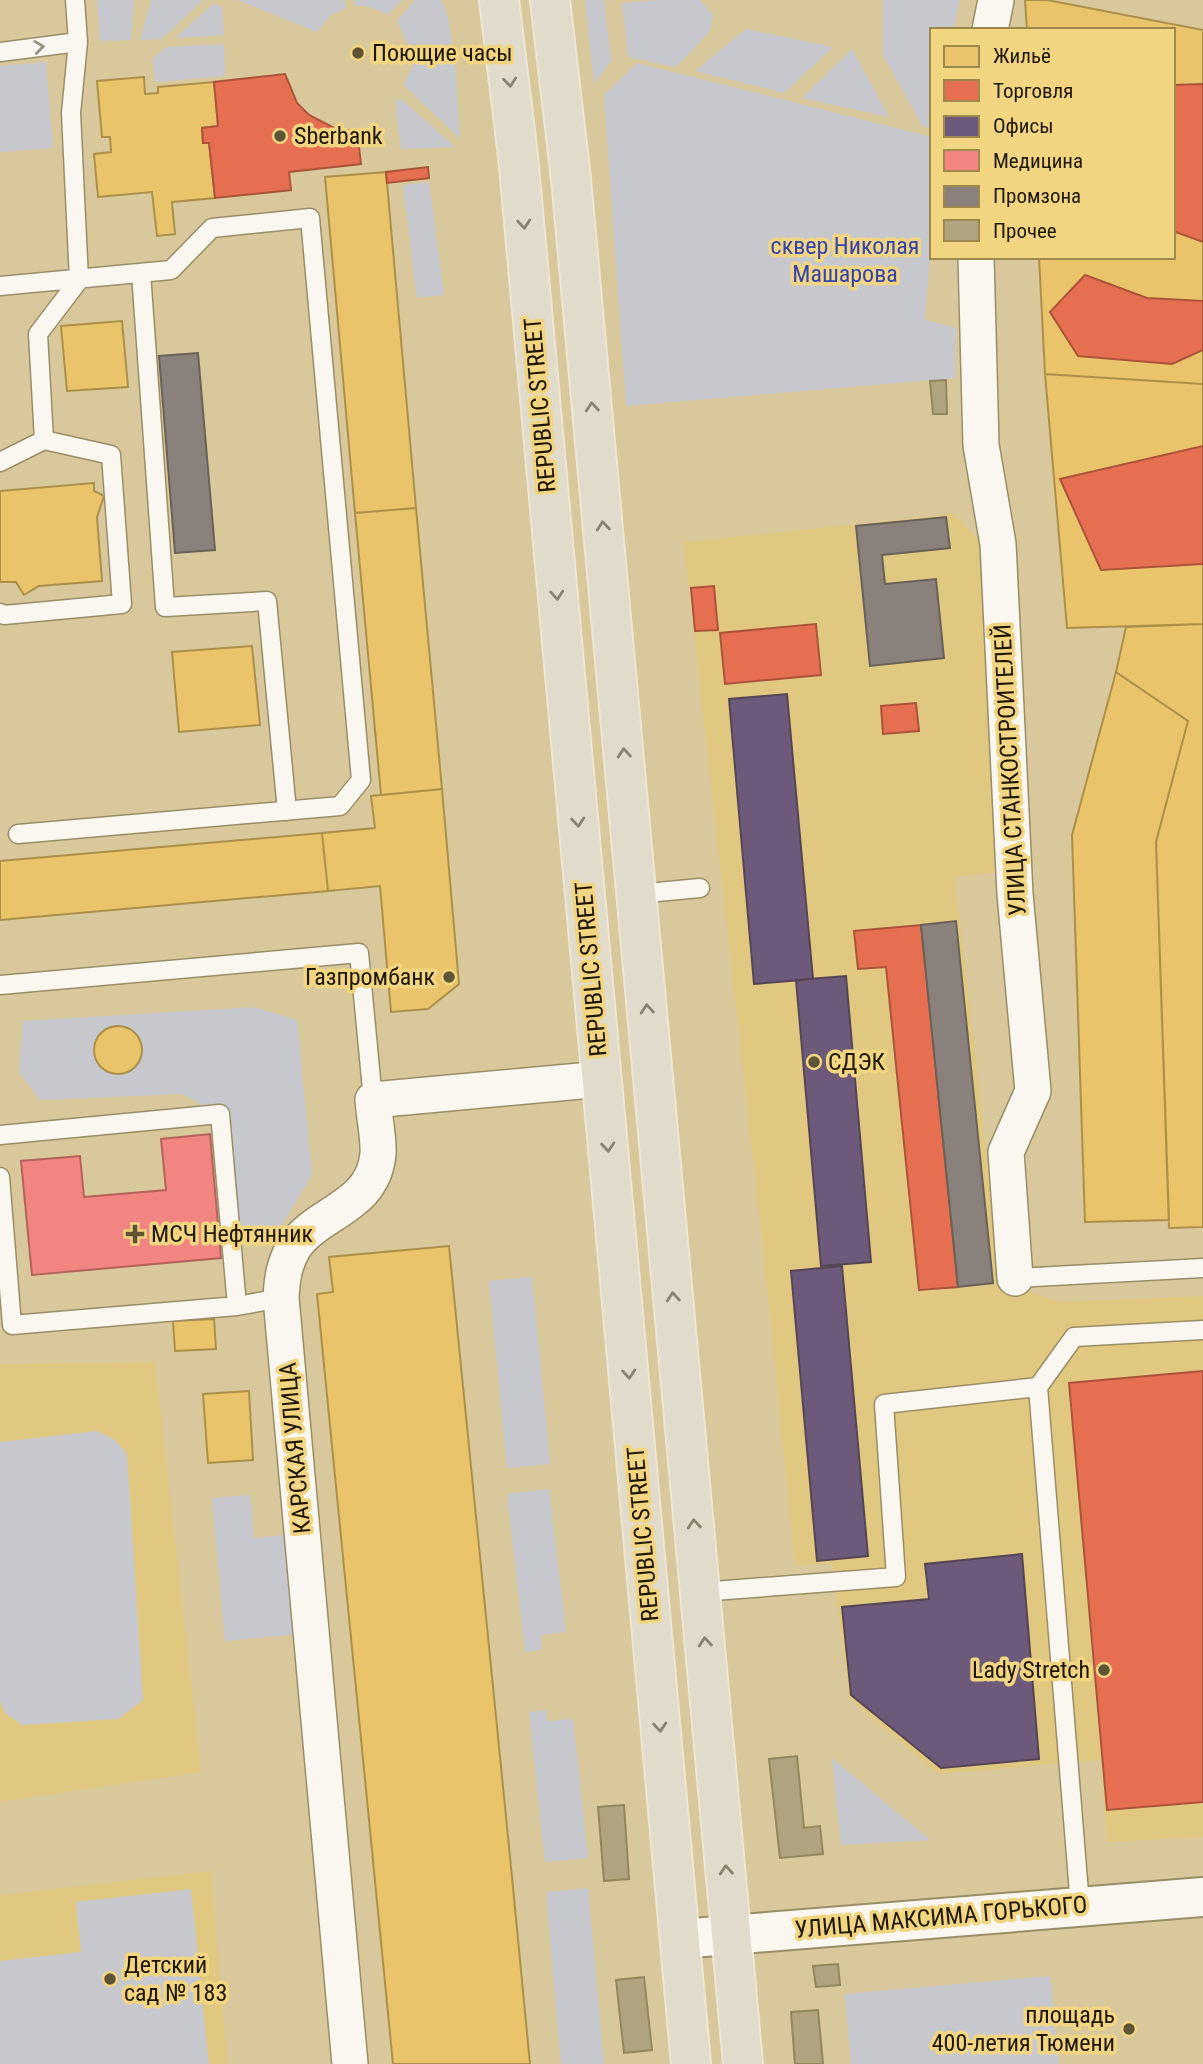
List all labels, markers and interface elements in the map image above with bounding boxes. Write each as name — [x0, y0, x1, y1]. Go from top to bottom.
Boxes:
legend — [930, 28, 1175, 259]
place label: Поющие часы — [372, 39, 513, 67]
one-way arrow — [34, 40, 45, 55]
text: Жильё — [993, 44, 1051, 68]
marker: Поющие часы — [350, 45, 366, 61]
one-way arrow — [502, 77, 517, 88]
text: Торговля — [993, 79, 1073, 103]
text: Офисы — [993, 114, 1054, 138]
place label: Sberbank — [294, 122, 383, 150]
marker: Sberbank — [272, 128, 288, 144]
text: Медицина — [993, 149, 1083, 173]
text: Промзона — [993, 184, 1081, 208]
one-way arrow — [516, 219, 531, 230]
text: Прочее — [993, 219, 1057, 243]
park label: сквер Николая Машарова — [771, 232, 919, 288]
street label: REPUBLIC STREET — [518, 316, 562, 494]
one-way arrow — [585, 401, 600, 412]
one-way arrow — [596, 520, 611, 531]
one-way arrow — [549, 590, 564, 601]
street label: УЛИЦА СТАНКОСТРОИТЕЛЕЙ — [988, 623, 1032, 917]
one-way arrow — [616, 747, 631, 758]
one-way arrow — [570, 816, 585, 827]
street label: REPUBLIC STREET — [569, 880, 613, 1058]
place label: Газпромбанк — [305, 963, 435, 991]
marker: Газпромбанк — [441, 969, 457, 985]
one-way arrow — [640, 1003, 655, 1014]
place label: СДЭК — [828, 1048, 886, 1076]
marker: СДЭК — [806, 1054, 822, 1070]
one-way arrow — [600, 1142, 615, 1153]
place label: МСЧ Нефтянник — [151, 1220, 313, 1248]
marker: МСЧ Нефтянник — [125, 1224, 145, 1244]
one-way arrow — [666, 1292, 681, 1303]
street label: КАРСКАЯ УЛИЦА — [274, 1361, 316, 1535]
one-way arrow — [621, 1368, 636, 1380]
street label: REPUBLIC STREET — [621, 1445, 665, 1623]
one-way arrow — [687, 1518, 702, 1529]
one-way arrow — [698, 1636, 713, 1647]
place label: Lady Stretch — [972, 1656, 1090, 1684]
marker: Lady Stretch — [1096, 1662, 1112, 1678]
one-way arrow — [653, 1721, 668, 1733]
one-way arrow — [718, 1865, 733, 1876]
street label: УЛИЦА МАКСИМА ГОРЬКОГО — [794, 1890, 1088, 1944]
place label: Детский сад № 183 — [124, 1951, 227, 2007]
marker: Детский сад № 183 — [102, 1971, 118, 1987]
place label: площадь 400-летия Тюмени — [932, 2001, 1115, 2057]
marker: площадь 400-летия Тюмени — [1121, 2021, 1137, 2037]

